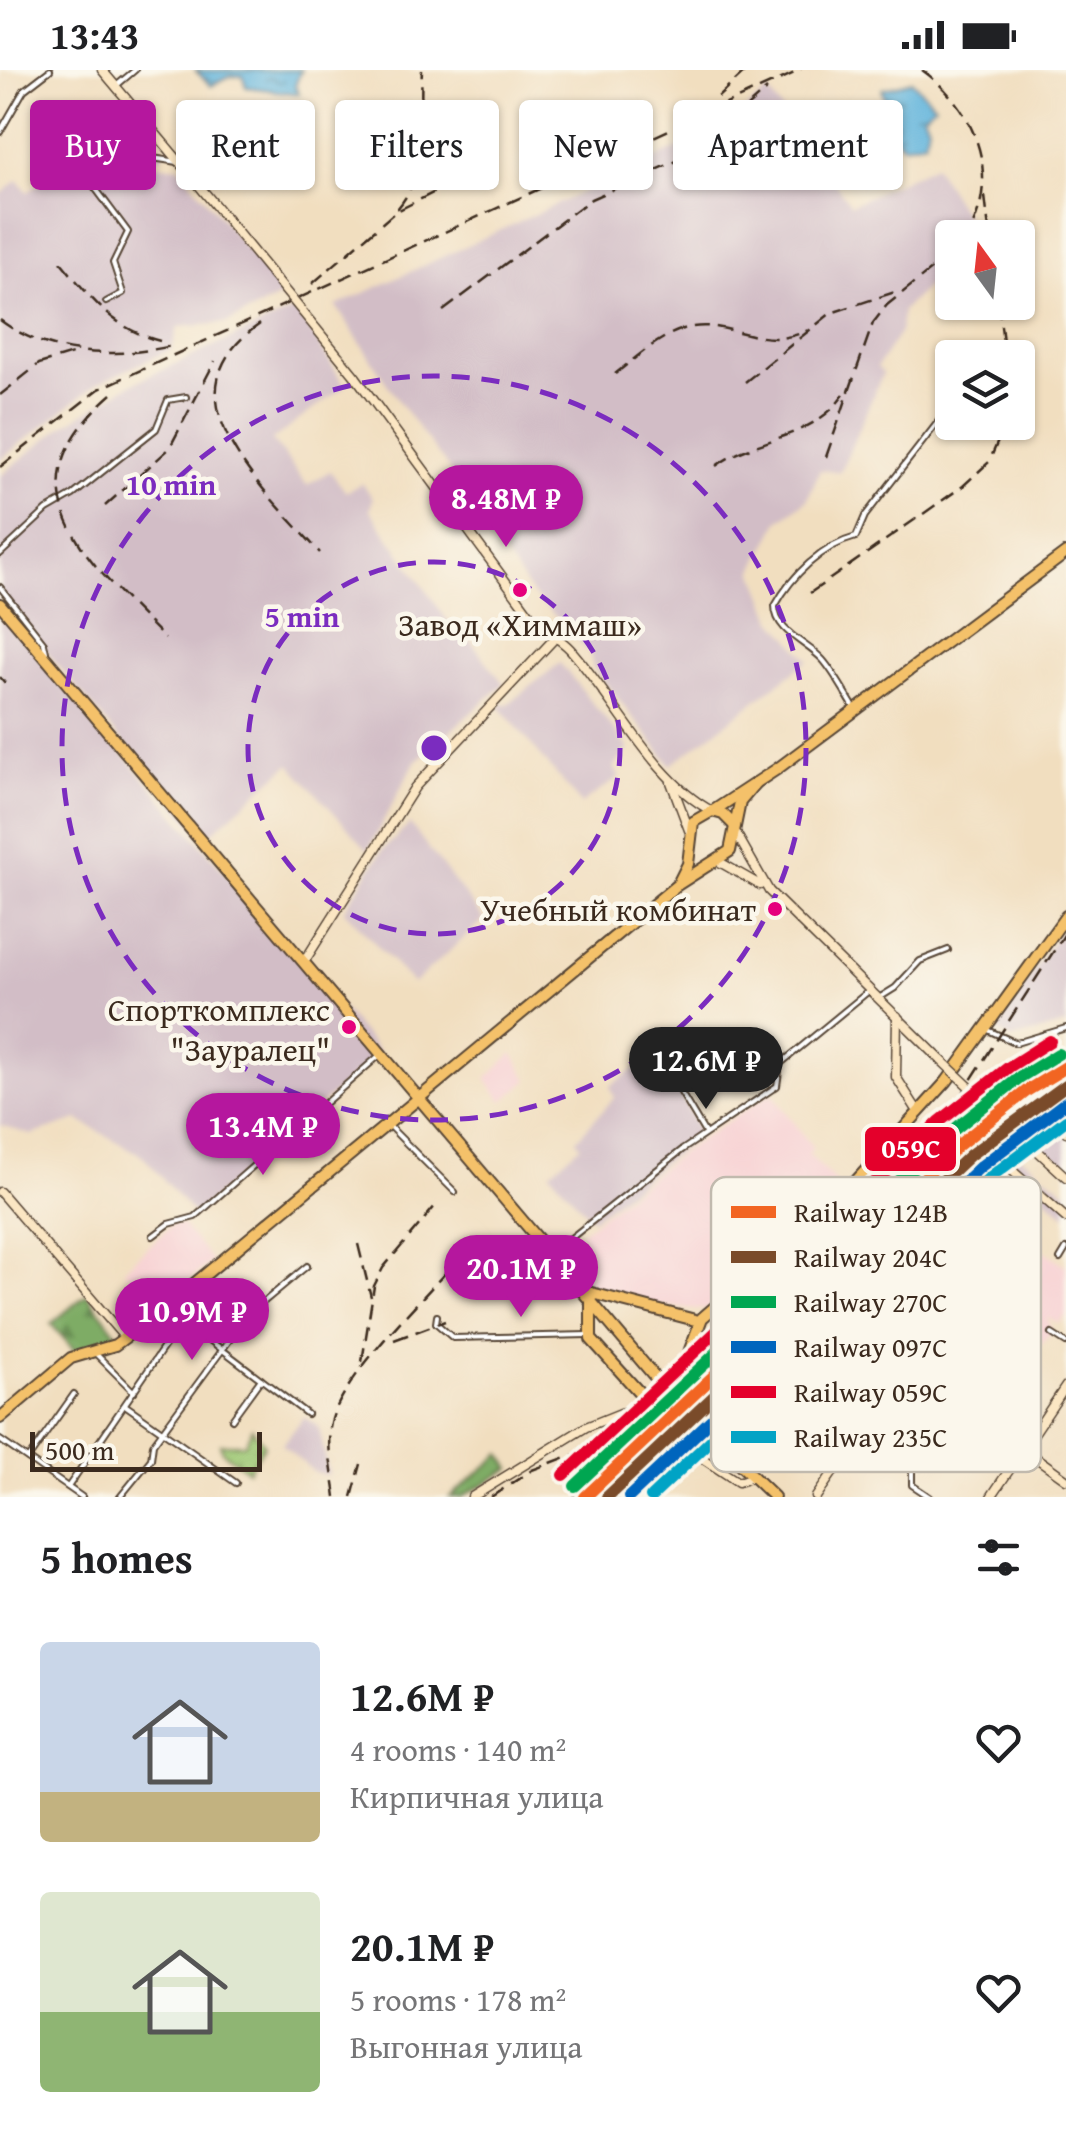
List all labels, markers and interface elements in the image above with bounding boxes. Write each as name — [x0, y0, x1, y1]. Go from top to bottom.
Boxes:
text: 13:43 — [50, 7, 140, 63]
chip: Buy — [30, 100, 156, 190]
chip: Rent — [176, 100, 315, 190]
chip: Filters — [335, 100, 499, 190]
chip: New — [519, 100, 653, 190]
chip: Apartment — [673, 100, 903, 190]
north arrow — [935, 220, 1035, 320]
map controls — [935, 220, 1035, 440]
button: layers — [935, 340, 1035, 440]
text: 10 min — [126, 462, 216, 506]
pin: 8.48M ₽ — [414, 465, 598, 550]
text: 8.48M ₽ — [451, 474, 561, 521]
marker: Завод «Химмаш» — [510, 580, 530, 600]
text: 5 min — [265, 594, 340, 638]
place label: Завод «Химмаш» — [398, 601, 642, 648]
centre of rings — [416, 730, 452, 766]
place label: Учебный комбинат — [480, 886, 757, 933]
marker: Учебный комбинат — [765, 899, 785, 919]
place label: Спорткомплекс "Зауралец" — [108, 986, 330, 1073]
marker: Спорткомплекс "Зауралец" — [339, 1017, 359, 1037]
pin: 12.6M ₽ — [614, 1027, 798, 1112]
text: 12.6M ₽ — [651, 1036, 761, 1083]
pin: 13.4M ₽ — [171, 1093, 355, 1178]
text: 13.4M ₽ — [208, 1102, 318, 1149]
line badge: 059С — [863, 1125, 958, 1173]
text: 059С — [881, 1127, 941, 1168]
legend — [711, 1177, 1041, 1472]
text: Railway 124В — [794, 1191, 948, 1232]
pin: 20.1M ₽ — [429, 1235, 613, 1320]
text: Railway 204С — [794, 1236, 948, 1277]
text: 20.1M ₽ — [466, 1244, 576, 1291]
pin: 10.9M ₽ — [100, 1278, 284, 1363]
text: Railway 270С — [794, 1281, 948, 1322]
text: 10.9M ₽ — [137, 1287, 247, 1334]
text: Railway 097С — [794, 1326, 948, 1367]
text: Railway 059С — [794, 1371, 948, 1412]
text: Railway 235С — [794, 1416, 948, 1457]
scale bar — [30, 1427, 262, 1472]
text: 500 m — [45, 1429, 114, 1470]
text: 5 homes — [40, 1527, 193, 1588]
icon: filters — [971, 1530, 1026, 1585]
text: 12.6M ₽ — [350, 1665, 494, 1726]
icon: home — [120, 1682, 240, 1802]
icon: heart — [971, 1715, 1026, 1770]
text: 4 rooms · 140 m² — [350, 1726, 566, 1773]
text: Кирпичная улица — [350, 1773, 604, 1820]
text: 20.1M ₽ — [350, 1915, 494, 1976]
icon: home — [120, 1932, 240, 2052]
icon: heart — [971, 1965, 1026, 2020]
text: 5 rooms · 178 m² — [350, 1976, 566, 2023]
text: Выгонная улица — [350, 2023, 582, 2070]

